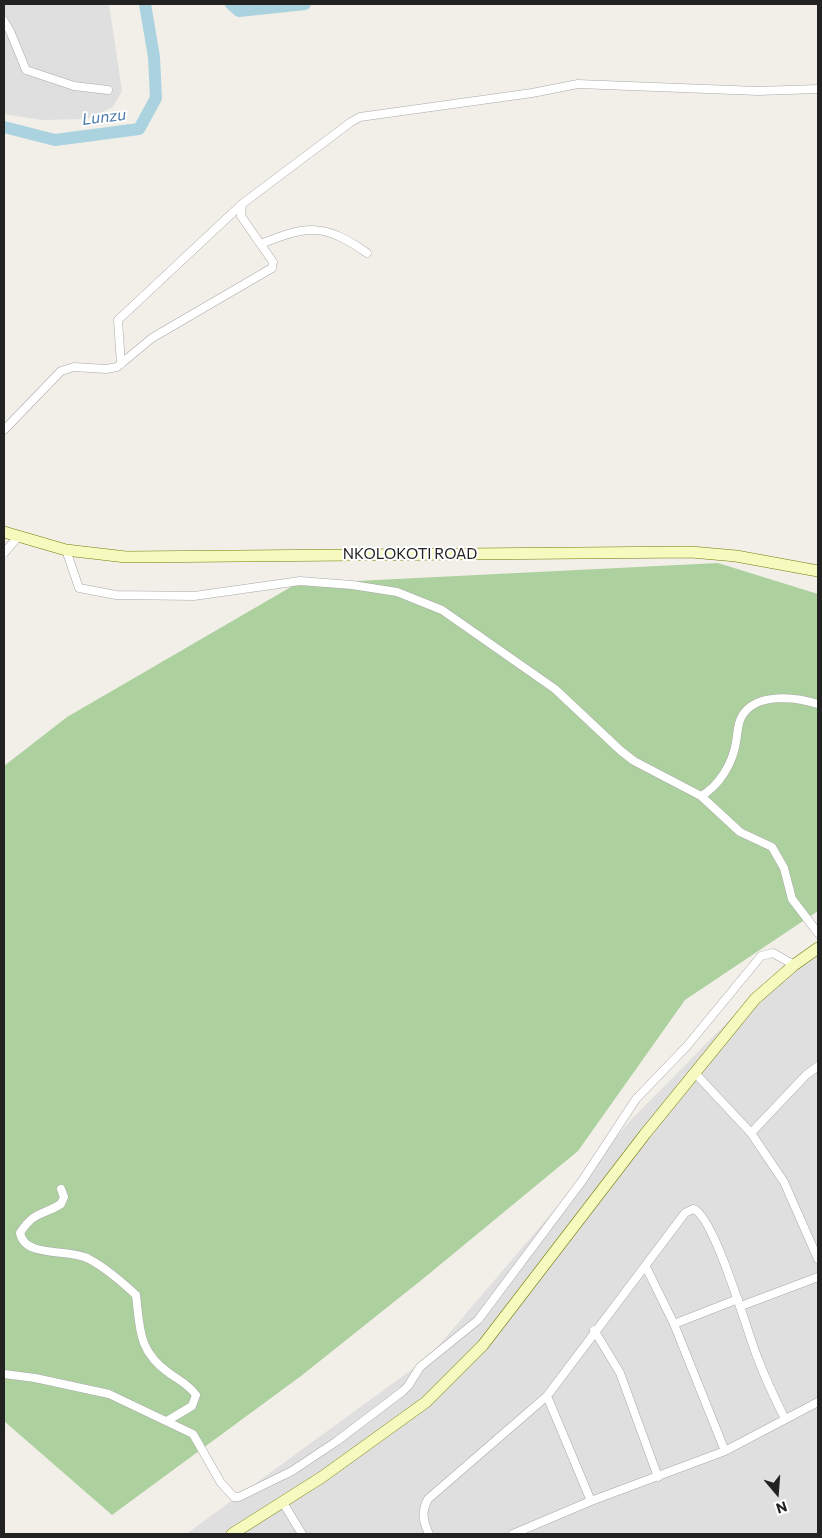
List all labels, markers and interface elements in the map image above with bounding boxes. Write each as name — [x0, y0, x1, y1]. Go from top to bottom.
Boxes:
water label: Lunzu — [81, 105, 127, 129]
street label: NKOLOKOTI ROAD — [343, 545, 477, 563]
north arrow — [752, 1468, 802, 1518]
text: N — [774, 1498, 789, 1517]

